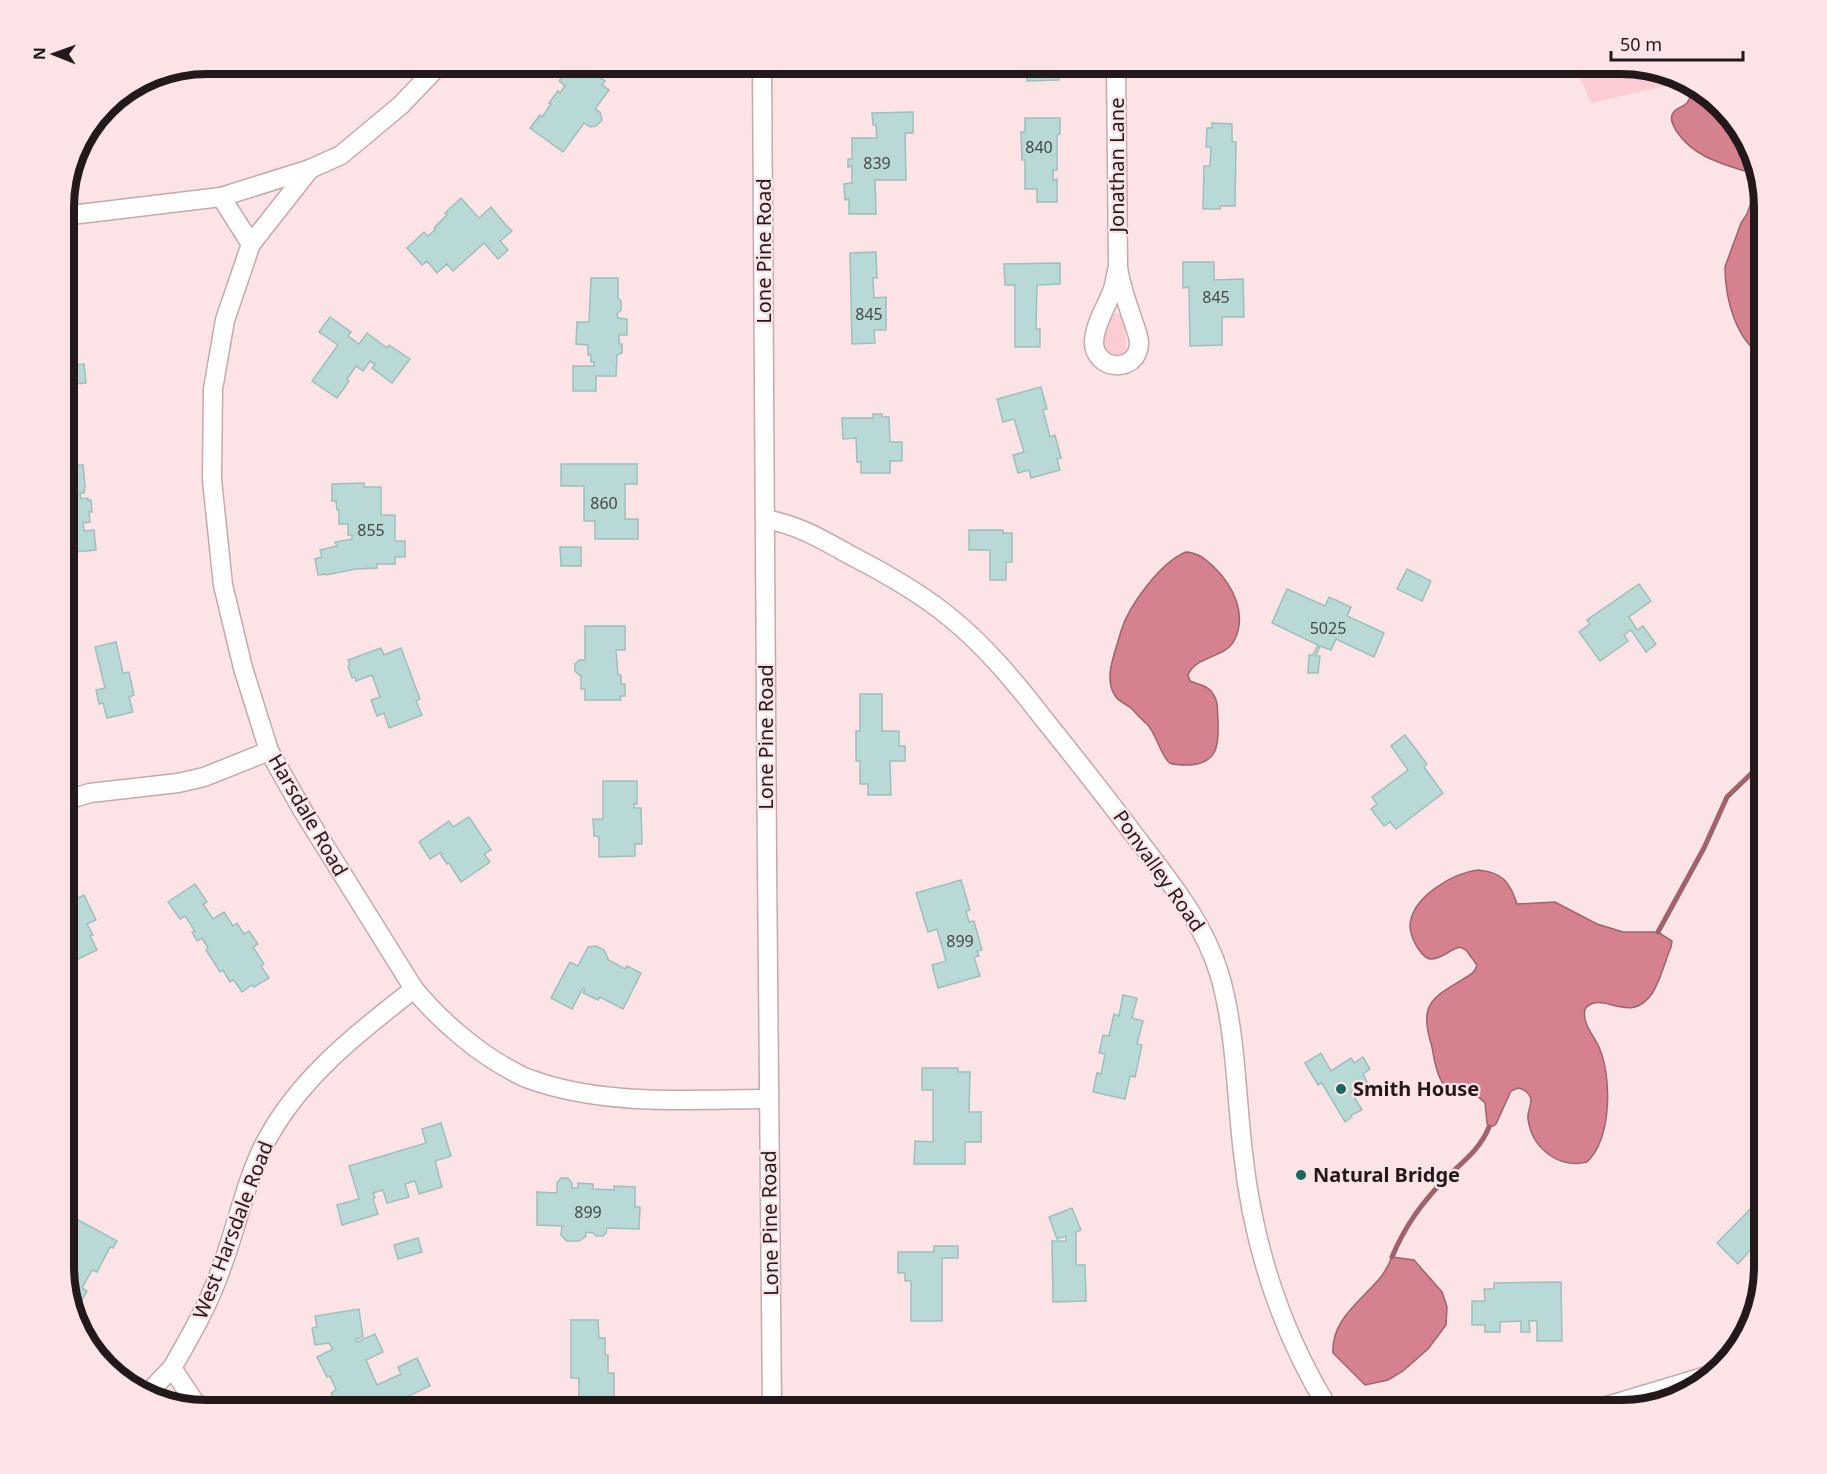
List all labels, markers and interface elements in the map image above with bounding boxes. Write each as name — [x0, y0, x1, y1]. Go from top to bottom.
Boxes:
north arrow — [24, 24, 84, 84]
scale bar — [1611, 24, 1743, 62]
text: 50 m — [1620, 32, 1662, 56]
text: N — [28, 47, 50, 60]
street label: Jonathan Lane — [1103, 98, 1130, 234]
house number: 840 — [1025, 136, 1053, 158]
house number: 839 — [863, 152, 891, 174]
street label: Lone Pine Road — [750, 178, 777, 324]
house number: 845 — [1202, 286, 1230, 308]
house number: 845 — [855, 303, 883, 325]
house number: 860 — [590, 492, 618, 514]
house number: 855 — [357, 519, 385, 541]
house number: 5025 — [1310, 617, 1346, 639]
street label: Lone Pine Road — [752, 664, 779, 810]
street label: Harsdale Road — [262, 749, 354, 881]
street label: Ponvalley Road — [1107, 805, 1211, 937]
house number: 899 — [946, 930, 974, 952]
place label: Smith House — [1353, 1075, 1479, 1102]
marker: Smith House — [1334, 1082, 1348, 1096]
street label: West Harsdale Road — [186, 1137, 279, 1323]
street label: Lone Pine Road — [755, 1150, 784, 1296]
place label: Natural Bridge — [1313, 1161, 1460, 1188]
marker: Natural Bridge — [1294, 1168, 1308, 1182]
house number: 899 — [574, 1201, 602, 1223]

